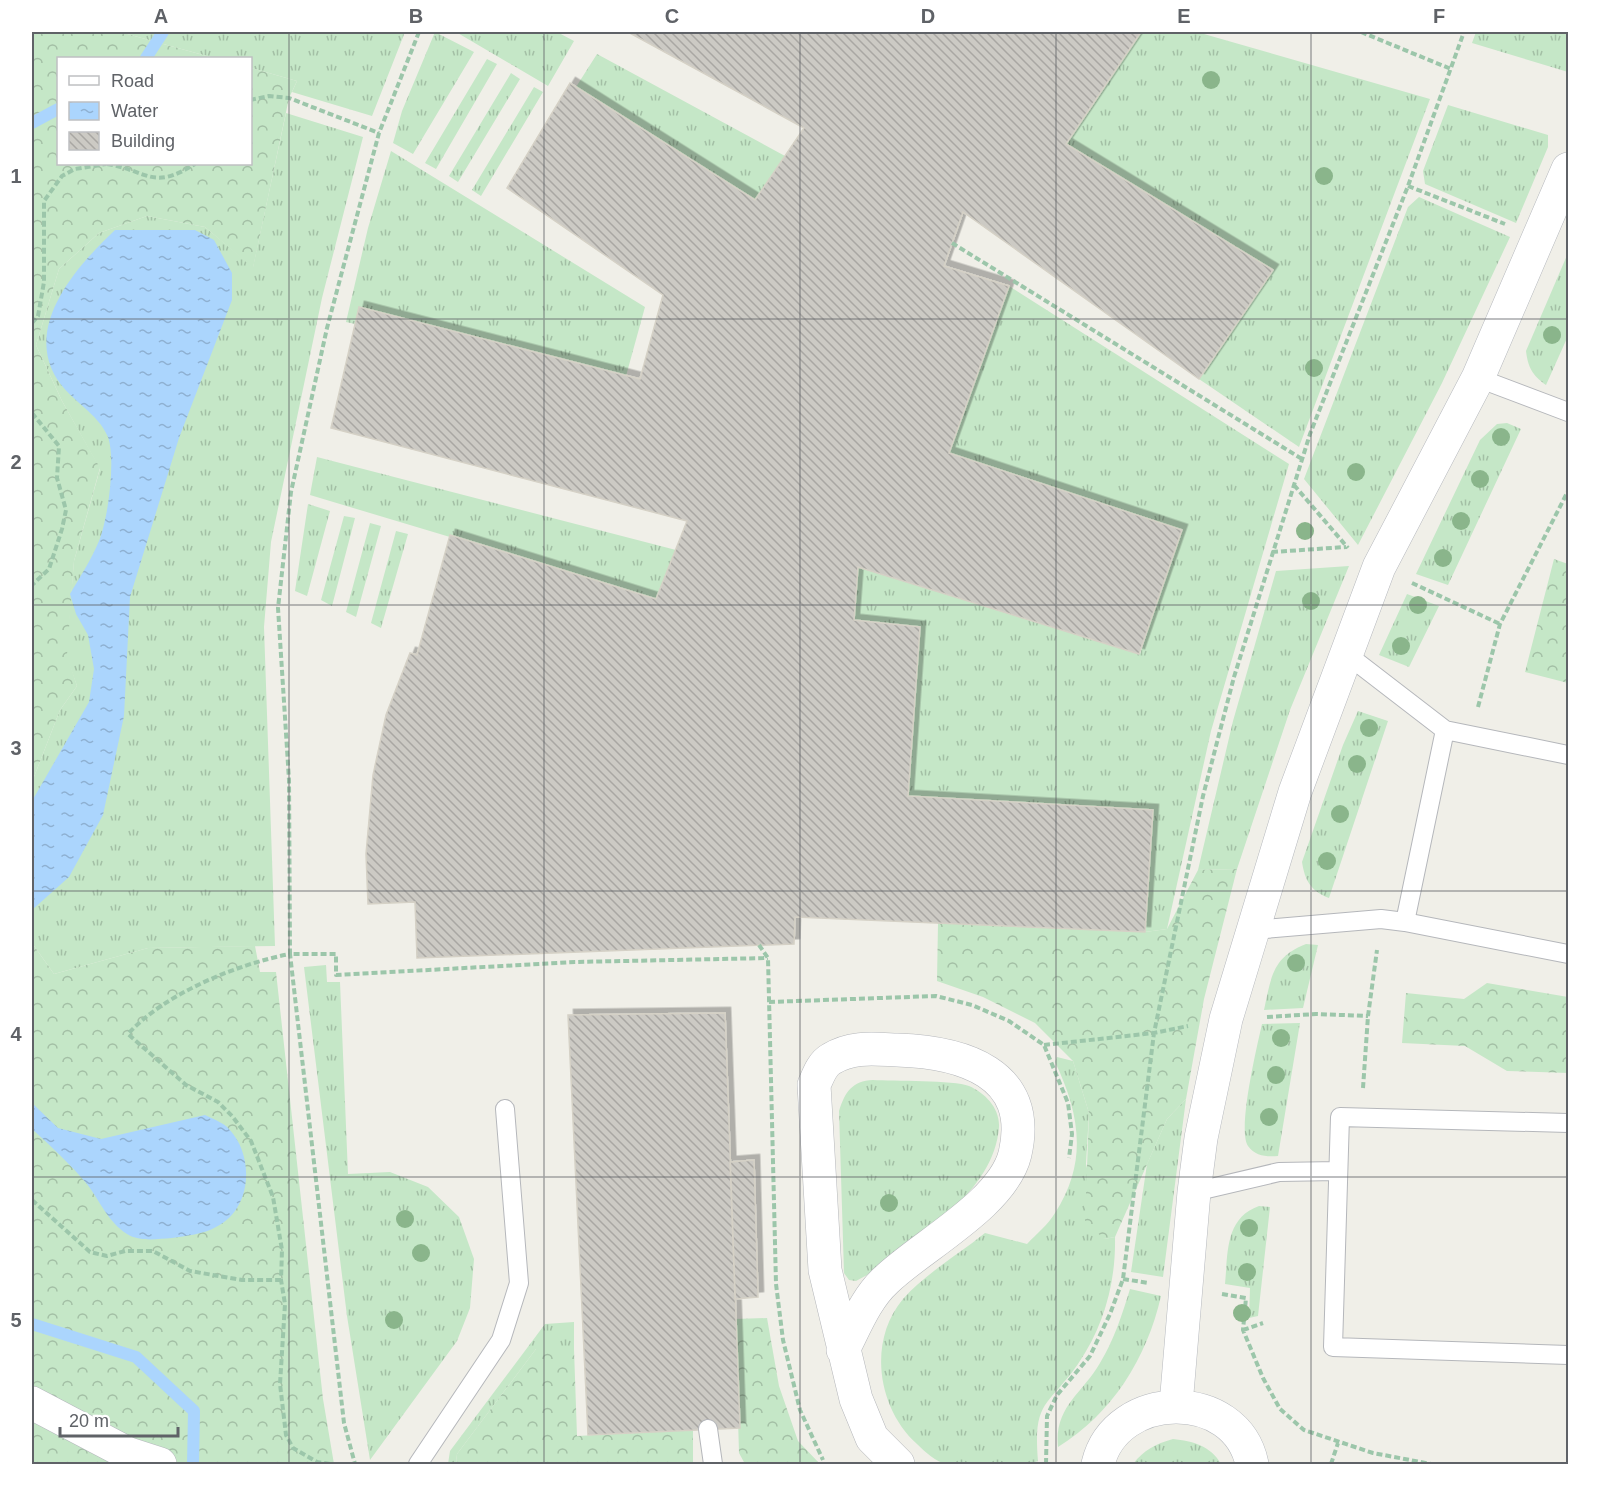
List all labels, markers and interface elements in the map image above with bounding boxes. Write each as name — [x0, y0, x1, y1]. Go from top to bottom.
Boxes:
text: A — [154, 5, 168, 27]
text: B — [409, 5, 423, 27]
text: C — [665, 5, 679, 27]
text: D — [921, 5, 935, 27]
text: E — [1177, 5, 1191, 27]
text: F — [1433, 5, 1445, 27]
legend — [57, 57, 252, 165]
text: Road — [111, 71, 154, 91]
text: Water — [111, 101, 158, 121]
text: Building — [111, 131, 175, 151]
text: 1 — [10, 165, 22, 187]
text: 2 — [10, 451, 22, 473]
text: 3 — [10, 737, 22, 759]
text: 4 — [10, 1023, 22, 1045]
text: 5 — [10, 1309, 22, 1331]
scale bar — [60, 1400, 178, 1438]
text: 20 m — [69, 1411, 109, 1431]

